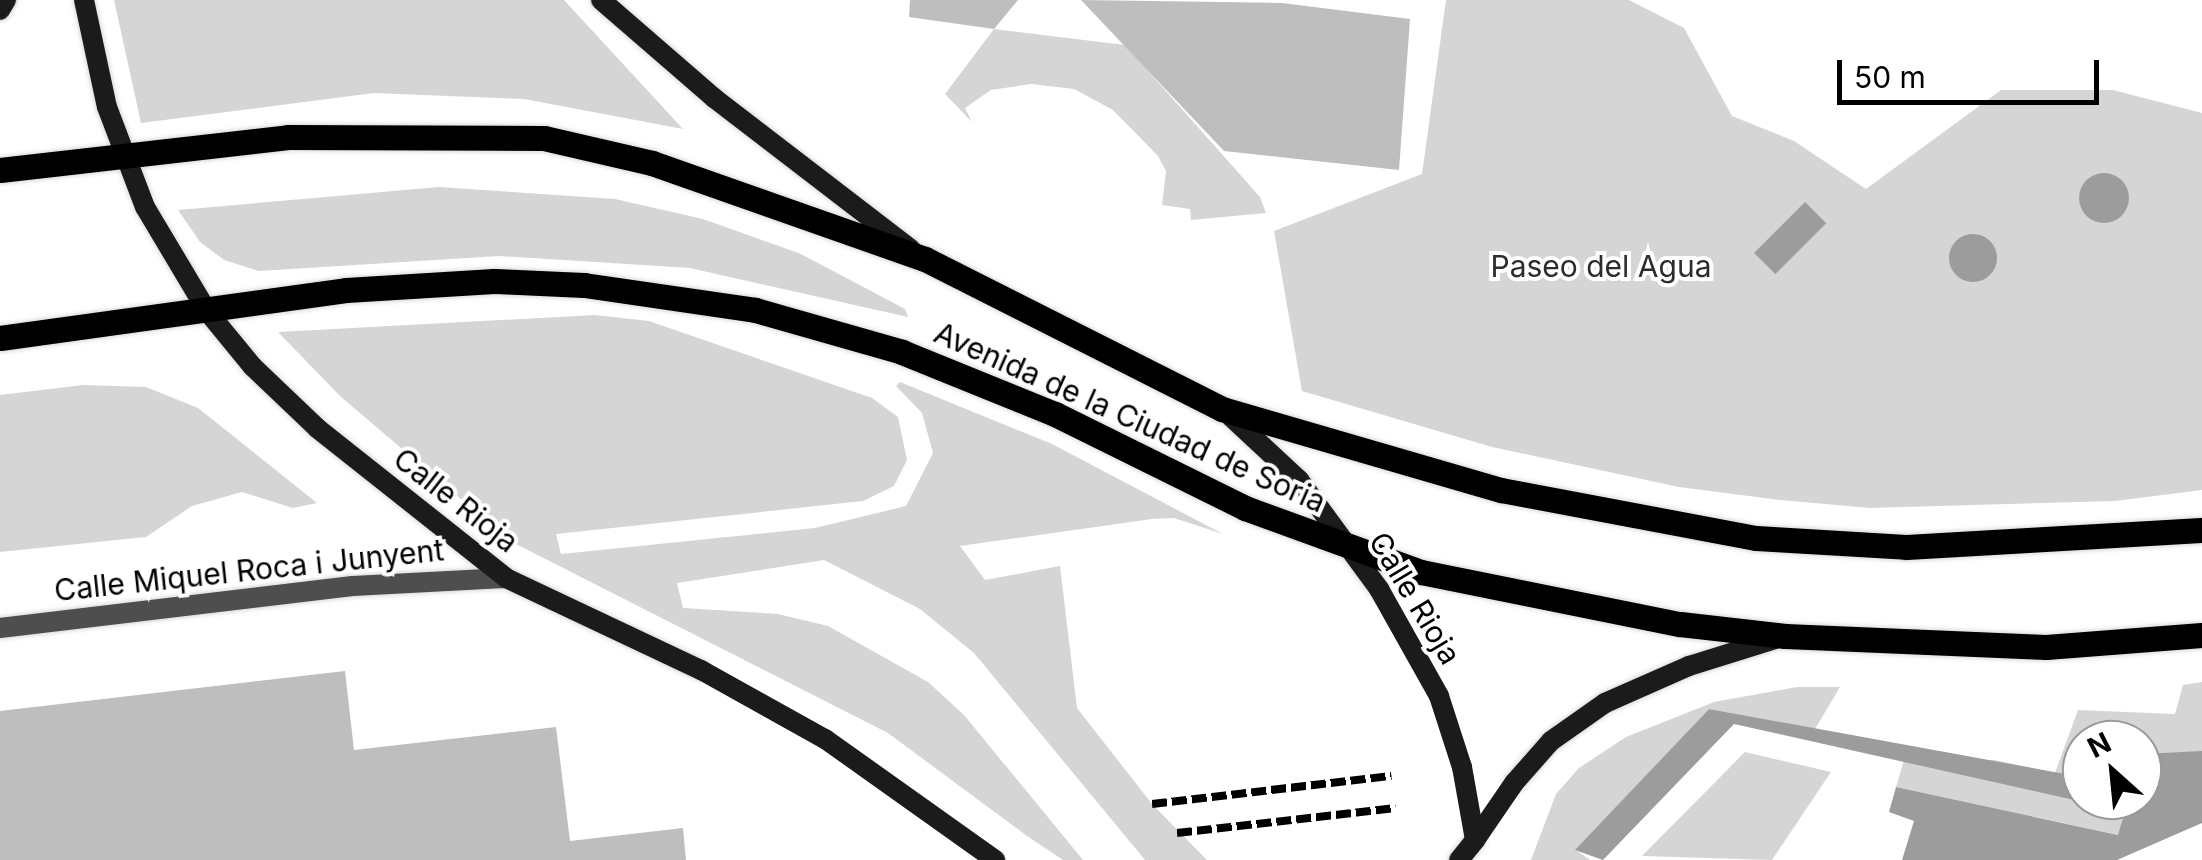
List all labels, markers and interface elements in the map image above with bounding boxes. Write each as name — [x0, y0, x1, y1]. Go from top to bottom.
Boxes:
scale bar — [1842, 40, 2104, 102]
text: 50 m — [1854, 59, 1926, 95]
park label: Paseo del Agua — [1490, 248, 1712, 284]
street label: Avenida de la Ciudad de Soria — [929, 314, 1331, 520]
street label: Calle Rioja — [387, 440, 525, 560]
street label: Calle Rioja — [1361, 525, 1469, 671]
street label: Calle Miquel Roca i Junyent — [52, 532, 446, 608]
north arrow — [2062, 720, 2162, 820]
text: N — [2082, 725, 2117, 765]

